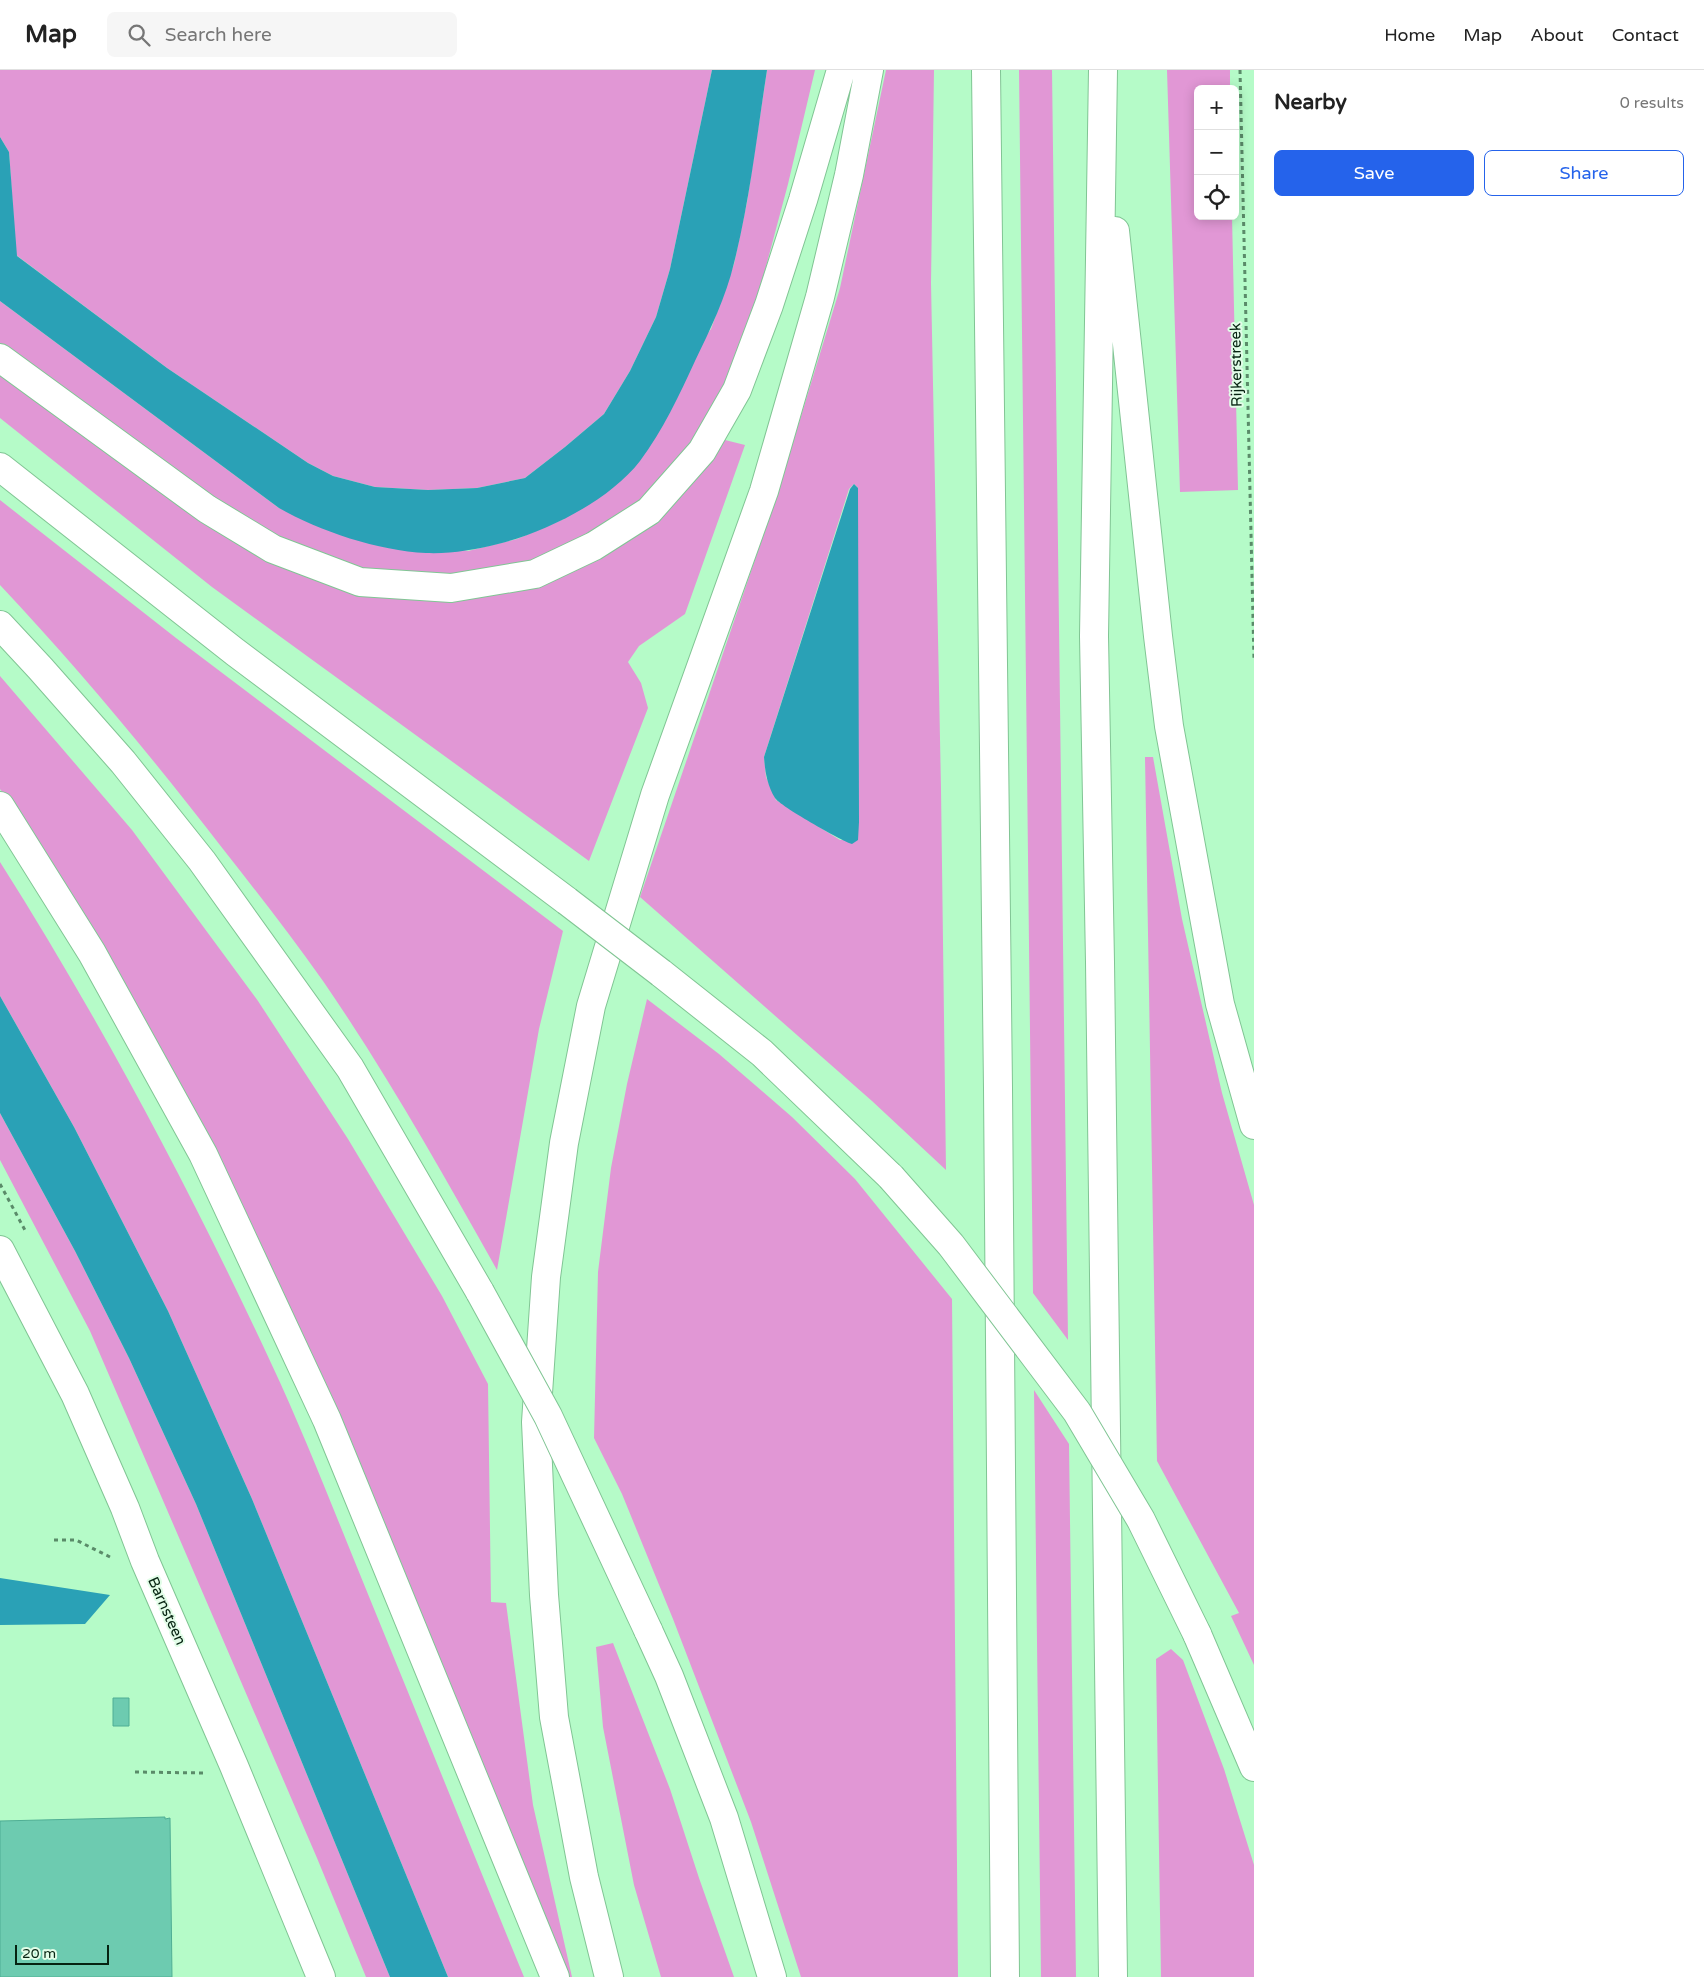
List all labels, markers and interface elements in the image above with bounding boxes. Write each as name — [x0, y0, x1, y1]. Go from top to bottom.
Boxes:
search box — [107, 12, 457, 57]
text: Map — [25, 20, 77, 49]
icon: search — [125, 21, 153, 49]
text: Search here — [165, 24, 272, 46]
text: Home — [1384, 24, 1435, 46]
text: Map — [1463, 24, 1502, 46]
text: About — [1530, 24, 1584, 46]
text: Contact — [1612, 24, 1679, 46]
map controls — [1194, 85, 1239, 220]
button: + — [1194, 85, 1239, 130]
text: Nearby — [1274, 90, 1347, 115]
text: 0 results — [1620, 93, 1684, 113]
button: − — [1194, 130, 1239, 175]
button: Save — [1274, 150, 1474, 196]
button: Share — [1484, 150, 1684, 196]
button: locate — [1194, 175, 1239, 220]
street label: Rijkerstreek — [1226, 323, 1246, 407]
street label: Barnsteen — [144, 1574, 190, 1648]
scale bar — [15, 1942, 109, 1965]
text: 20 m — [22, 1945, 56, 1962]

